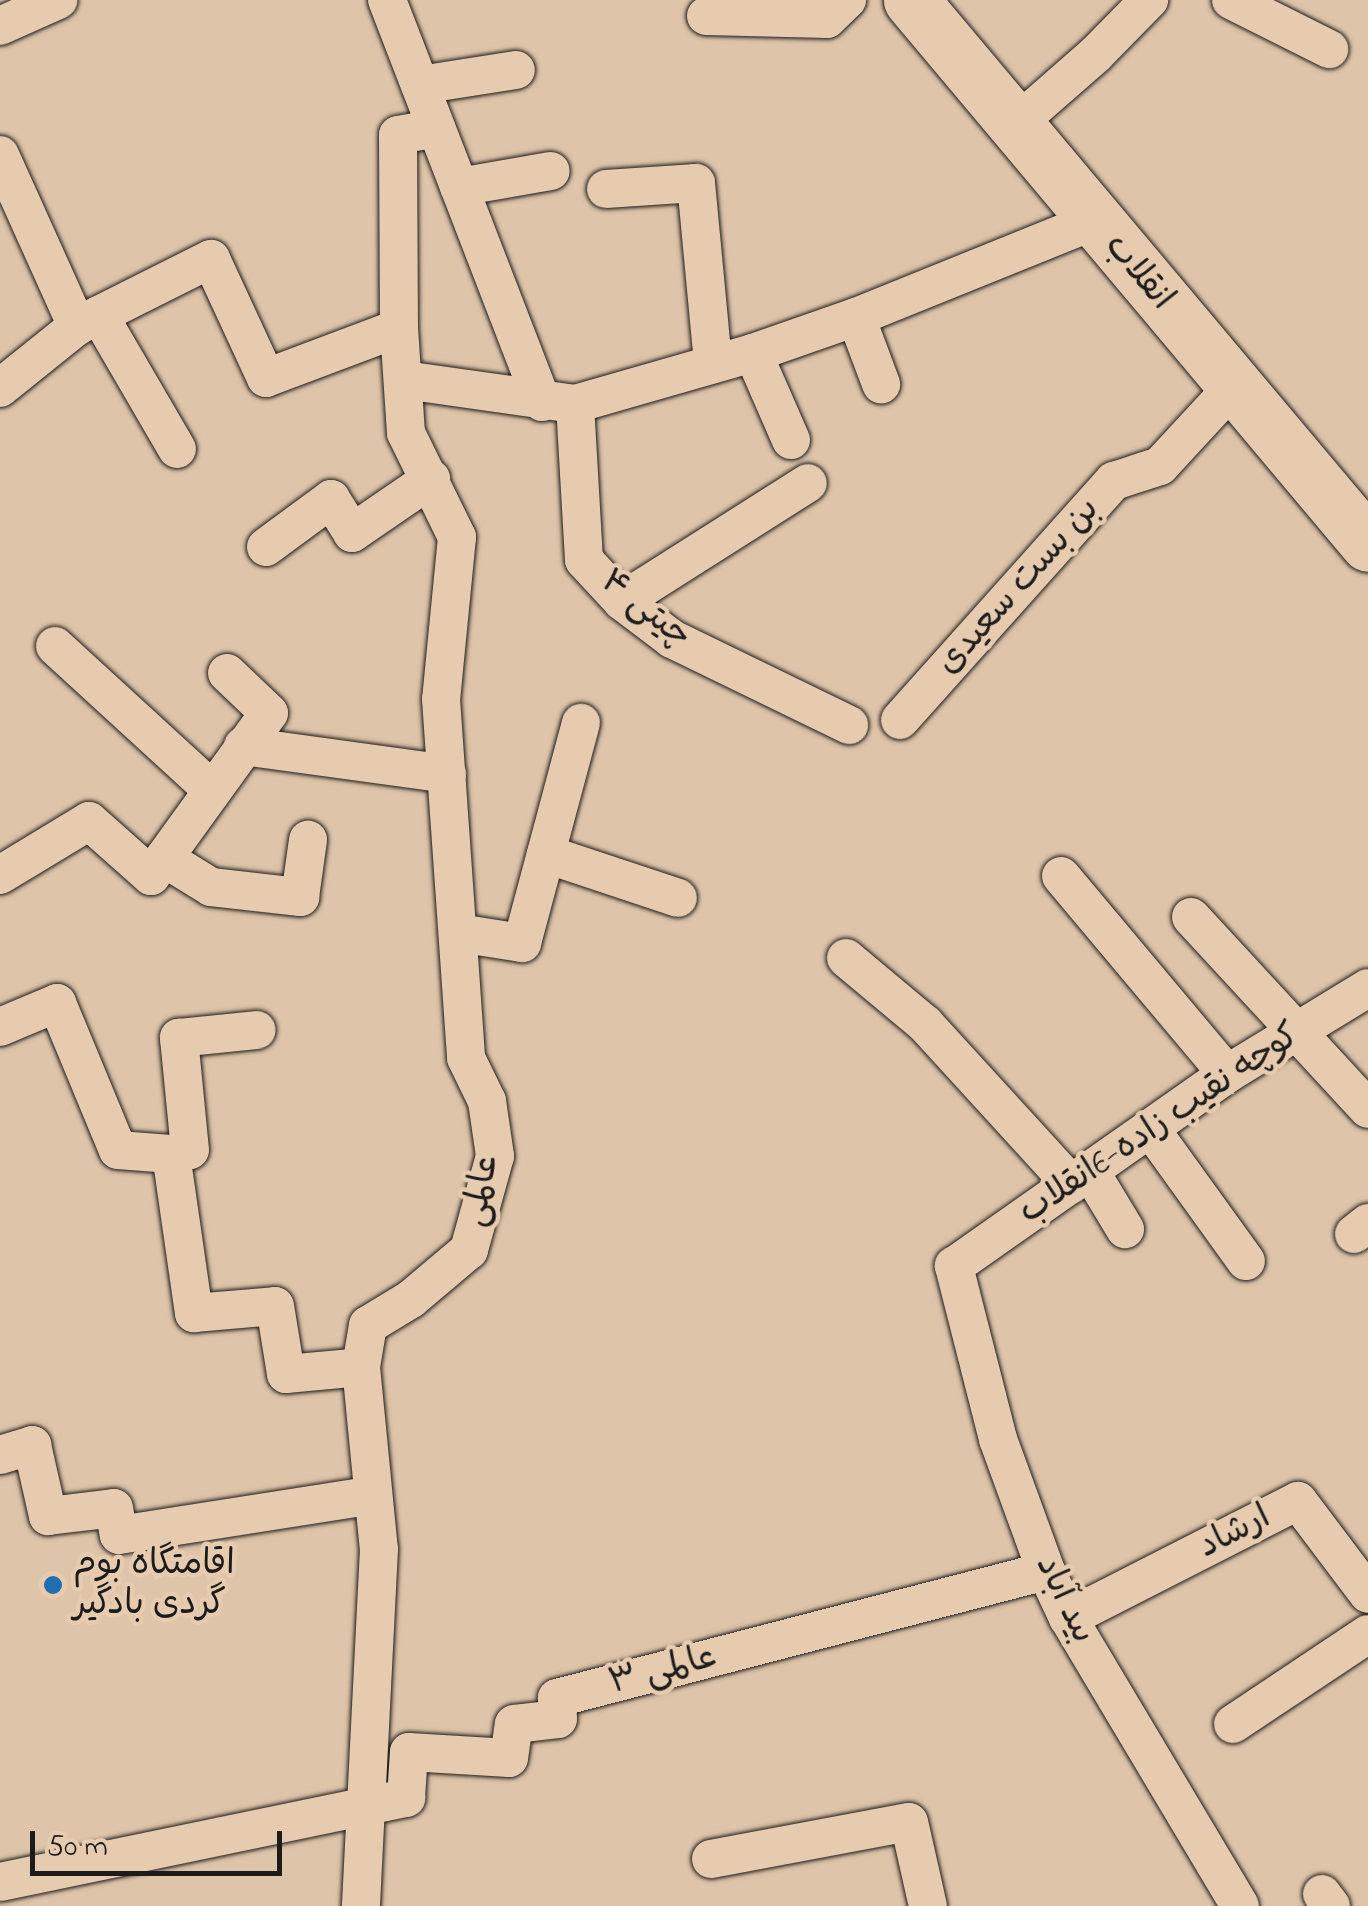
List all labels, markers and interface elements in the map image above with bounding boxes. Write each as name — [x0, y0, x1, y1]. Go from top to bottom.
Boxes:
street label: انقلاب — [1094, 226, 1182, 320]
street label: بن بست سعیدی — [929, 490, 1109, 684]
street label: چیتی ۴ — [591, 561, 699, 659]
street label: کوچه نقیب زاده-6انقلاب — [1012, 1015, 1308, 1235]
street label: عالمی — [454, 1152, 510, 1230]
street label: ارشاد — [1192, 1497, 1278, 1569]
place label: اقامتگاه بوم گردی بادگیر — [73, 1544, 235, 1626]
street label: بید آباد — [1025, 1549, 1103, 1651]
marker: اقامتگاه بوم گردی بادگیر — [42, 1574, 64, 1596]
street label: عالمی ۳ — [605, 1637, 721, 1705]
scale bar — [35, 1811, 288, 1873]
text: 50 m — [47, 1826, 108, 1870]

